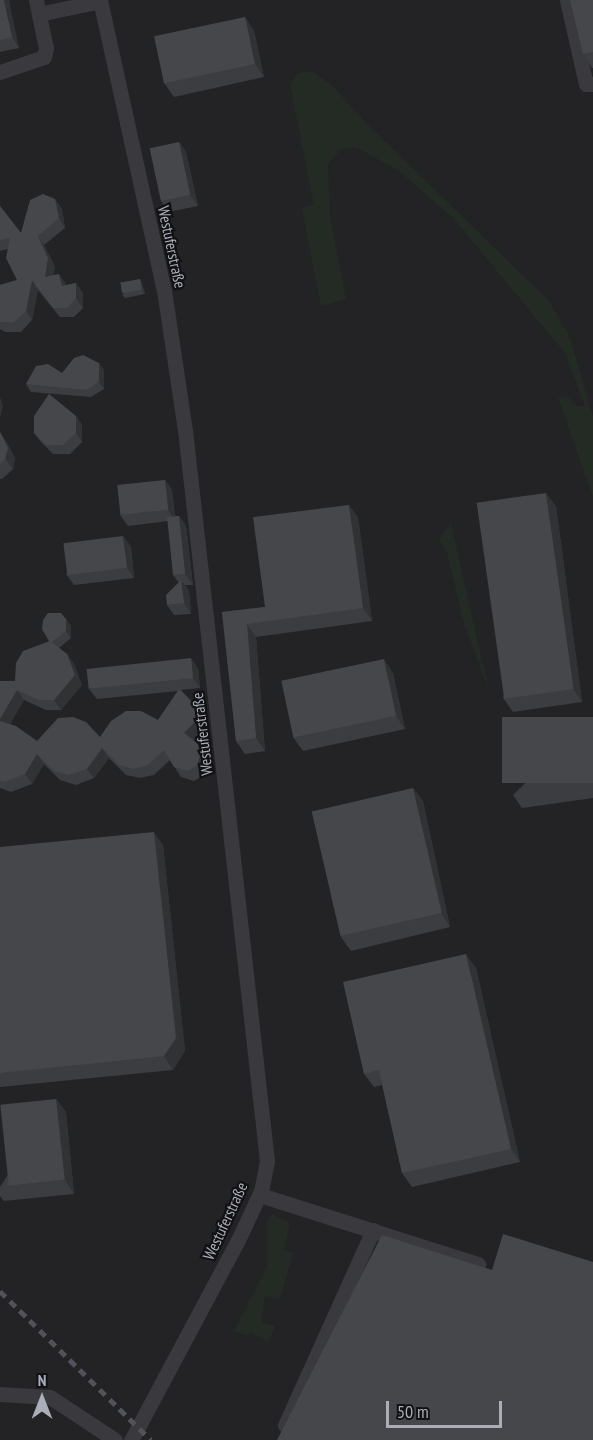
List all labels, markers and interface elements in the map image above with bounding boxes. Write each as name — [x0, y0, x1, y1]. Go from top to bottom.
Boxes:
street label: Westuferstraße — [154, 204, 190, 290]
street label: Westuferstraße — [187, 691, 217, 777]
street label: Westuferstraße — [199, 1179, 251, 1263]
north arrow — [12, 1368, 72, 1428]
text: N — [38, 1370, 46, 1390]
scale bar — [389, 1389, 504, 1427]
text: 50 m — [397, 1400, 429, 1423]

